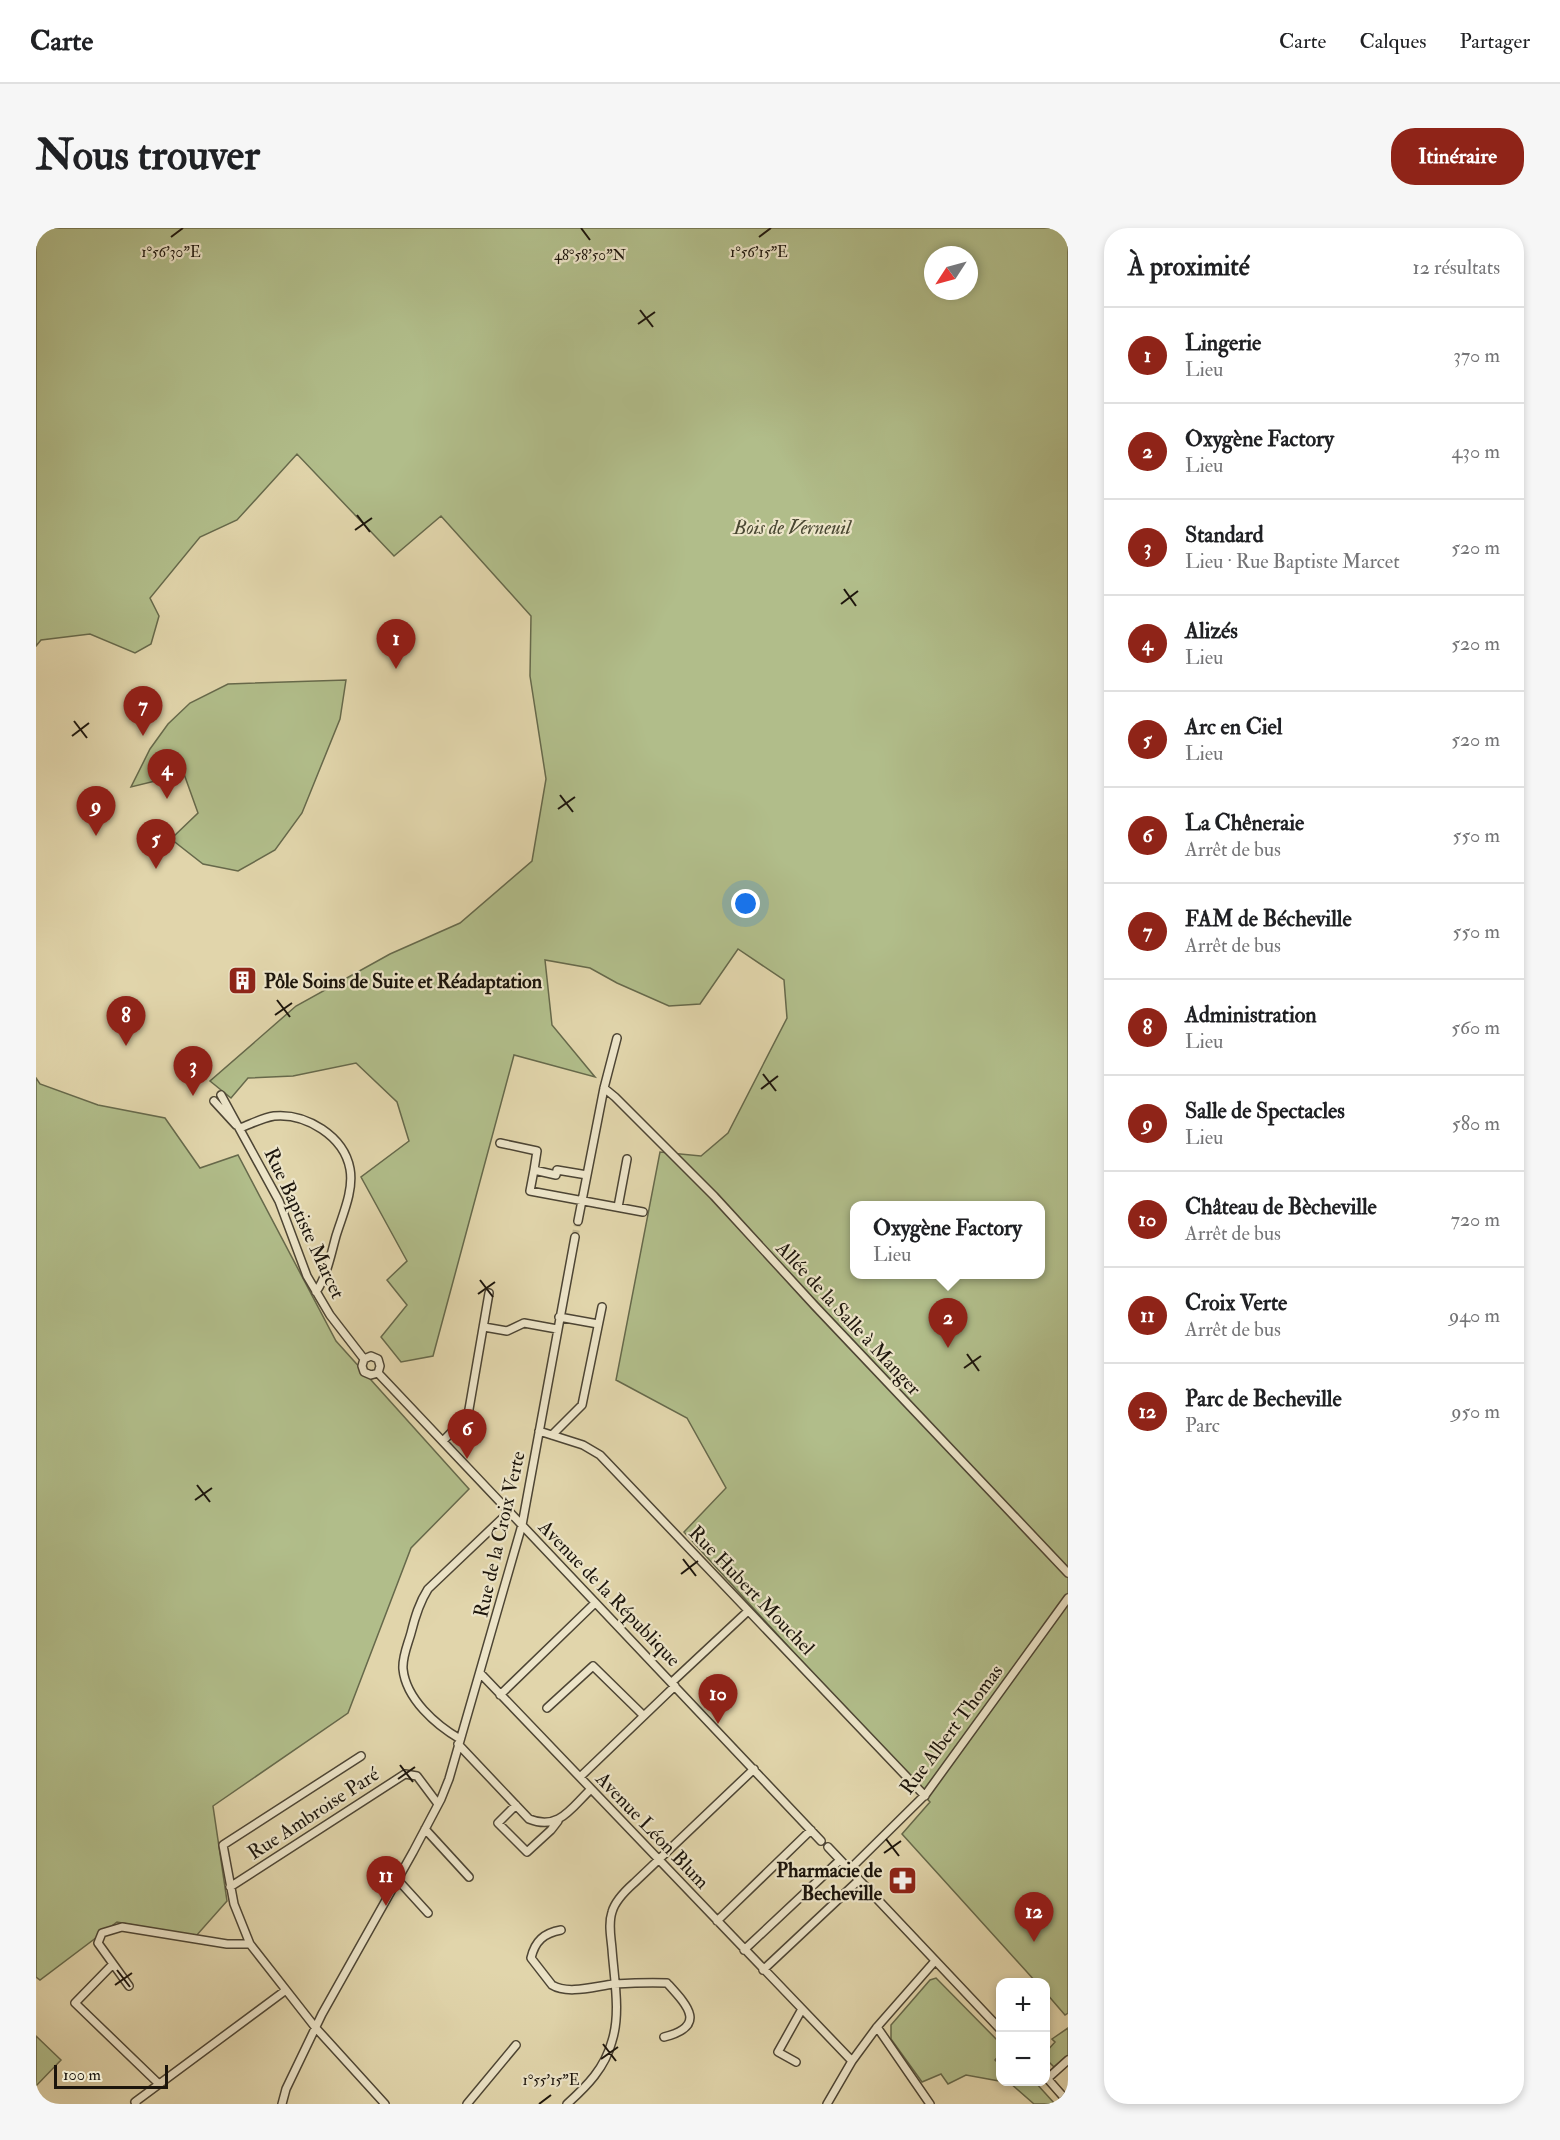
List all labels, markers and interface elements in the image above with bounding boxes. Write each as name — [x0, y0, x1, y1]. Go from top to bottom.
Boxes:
text: Carte — [30, 24, 93, 59]
text: Carte — [1279, 28, 1326, 55]
text: Calques — [1359, 28, 1426, 55]
text: Partager — [1459, 28, 1530, 55]
button: Itinéraire — [1391, 128, 1524, 185]
text: Nous trouver — [36, 130, 260, 182]
text: 1°56'30"E — [141, 243, 201, 262]
text: 1°56'15"E — [730, 243, 788, 262]
text: 48°58'50"N — [554, 246, 627, 265]
north arrow — [924, 246, 978, 300]
text: À proximité — [1128, 251, 1250, 283]
text: 12 résultats — [1413, 255, 1500, 280]
text: Lingerie — [1185, 329, 1261, 357]
text: 1 — [1144, 343, 1151, 368]
text: 370 m — [1453, 343, 1500, 368]
text: Lieu — [1185, 357, 1223, 382]
text: Oxygène Factory — [1185, 425, 1334, 453]
text: 2 — [1142, 439, 1153, 464]
text: 430 m — [1452, 439, 1500, 464]
text: Lieu — [1185, 453, 1223, 478]
park label: Bois de Verneuil — [732, 515, 853, 540]
text: Standard — [1185, 521, 1263, 549]
text: 3 — [1144, 535, 1151, 560]
text: 520 m — [1451, 535, 1500, 560]
text: Lieu · Rue Baptiste Marcet — [1185, 549, 1400, 574]
text: Alizés — [1185, 617, 1238, 645]
pin: 1 — [376, 620, 416, 669]
text: 4 — [1142, 631, 1153, 656]
text: 520 m — [1451, 631, 1500, 656]
text: Lieu — [1185, 645, 1223, 670]
pin: 7 — [124, 686, 162, 736]
text: Arc en Ciel — [1185, 713, 1282, 741]
text: 5 — [1143, 727, 1152, 752]
text: 520 m — [1451, 727, 1500, 752]
text: Lieu — [1185, 741, 1223, 766]
pin: 4 — [148, 750, 186, 799]
pin: 9 — [76, 786, 116, 836]
text: La Chêneraie — [1185, 809, 1304, 837]
pin: 5 — [136, 820, 176, 869]
text: 6 — [1142, 823, 1153, 848]
text: 550 m — [1453, 823, 1500, 848]
text: Arrêt de bus — [1185, 837, 1281, 862]
your location — [731, 889, 760, 918]
text: FAM de Bécheville — [1185, 905, 1352, 933]
text: 7 — [1143, 919, 1152, 944]
text: 550 m — [1453, 919, 1500, 944]
text: Arrêt de bus — [1185, 933, 1281, 958]
building icon: Pôle Soins de Suite et Réadaptation — [227, 965, 259, 997]
place label: Pôle Soins de Suite et Réadaptation — [264, 969, 543, 995]
pin: 8 — [106, 996, 146, 1046]
text: Administration — [1185, 1001, 1317, 1029]
text: 8 — [1143, 1015, 1152, 1040]
text: 560 m — [1451, 1015, 1500, 1040]
text: Lieu — [1185, 1029, 1223, 1054]
pin: 3 — [174, 1046, 212, 1096]
text: Salle de Spectacles — [1185, 1097, 1345, 1125]
text: 9 — [1142, 1111, 1153, 1136]
text: 580 m — [1452, 1111, 1500, 1136]
text: Lieu — [1185, 1125, 1223, 1150]
street label: Rue Baptiste Marcet — [258, 1144, 351, 1304]
text: Château de Bècheville — [1185, 1193, 1377, 1221]
popup — [850, 1201, 1045, 1279]
text: 10 — [1139, 1207, 1156, 1232]
text: 720 m — [1451, 1207, 1500, 1232]
text: Oxygène Factory — [873, 1214, 1022, 1242]
text: Arrêt de bus — [1185, 1221, 1281, 1246]
street label: Allée de la Salle à Manger — [770, 1235, 927, 1401]
text: Lieu — [873, 1242, 911, 1267]
text: Croix Verte — [1185, 1289, 1287, 1317]
pin: 2 — [928, 1298, 968, 1348]
text: 11 — [1140, 1303, 1155, 1328]
text: 940 m — [1449, 1303, 1500, 1328]
text: Arrêt de bus — [1185, 1317, 1281, 1342]
text: Parc de Becheville — [1185, 1385, 1342, 1413]
text: 12 — [1139, 1399, 1156, 1424]
text: 950 m — [1451, 1399, 1500, 1424]
pin: 6 — [448, 1410, 486, 1459]
text: Parc — [1185, 1413, 1220, 1438]
street label: Rue de la Croix Verte — [468, 1448, 531, 1620]
street label: Avenue de la République — [532, 1514, 686, 1673]
street label: Rue Hubert Mouchel — [683, 1520, 820, 1660]
street label: Rue Albert Thomas — [894, 1659, 1009, 1799]
pin: 10 — [698, 1674, 738, 1724]
street label: Rue Ambroise Paré — [243, 1761, 384, 1865]
street label: Avenue Léon Blum — [590, 1766, 715, 1894]
pin: 11 — [366, 1856, 406, 1906]
place label: Pharmacie de Becheville — [776, 1858, 883, 1906]
pharmacy icon: Pharmacie de Becheville — [887, 1865, 919, 1897]
pin: 12 — [1014, 1892, 1054, 1942]
map controls — [996, 1978, 1050, 2086]
button: + — [996, 1978, 1050, 2032]
button: − — [996, 2032, 1050, 2086]
scale bar — [54, 2062, 168, 2090]
text: 100 m — [63, 2065, 101, 2085]
text: 1°55'15"E — [523, 2071, 580, 2090]

